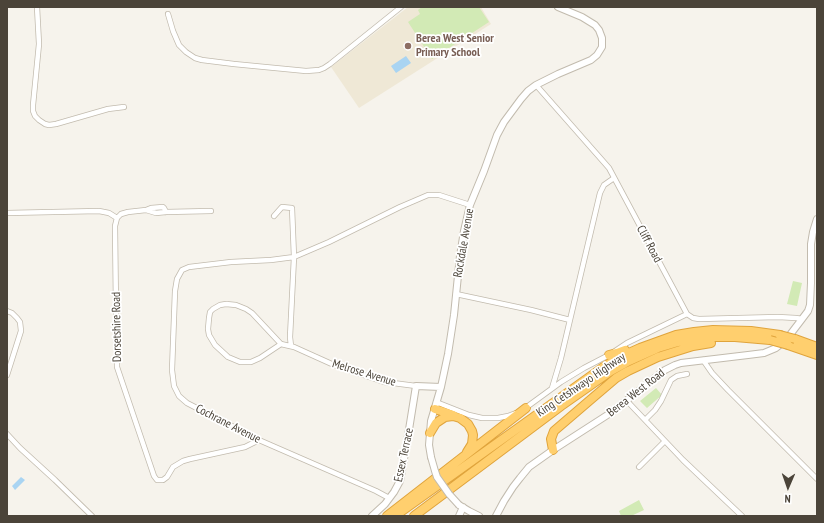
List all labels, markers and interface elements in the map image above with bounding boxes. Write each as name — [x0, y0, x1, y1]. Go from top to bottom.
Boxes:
place label: Berea West Senior Primary School — [416, 32, 494, 60]
marker: Berea West Senior Primary School — [403, 41, 413, 51]
street label: Rockdale Avenue — [451, 207, 477, 279]
street label: Cliff Road — [633, 223, 665, 265]
street label: Dorsetshire Road — [109, 292, 125, 362]
street label: King Cetshwayo Highway — [534, 350, 628, 420]
street label: Melrose Avenue — [330, 356, 398, 390]
street label: Berea West Road — [604, 366, 668, 420]
street label: Cochrane Avenue — [193, 401, 263, 447]
street label: Essex Terrace — [391, 427, 417, 483]
north arrow — [768, 467, 808, 507]
text: N — [784, 492, 791, 506]

